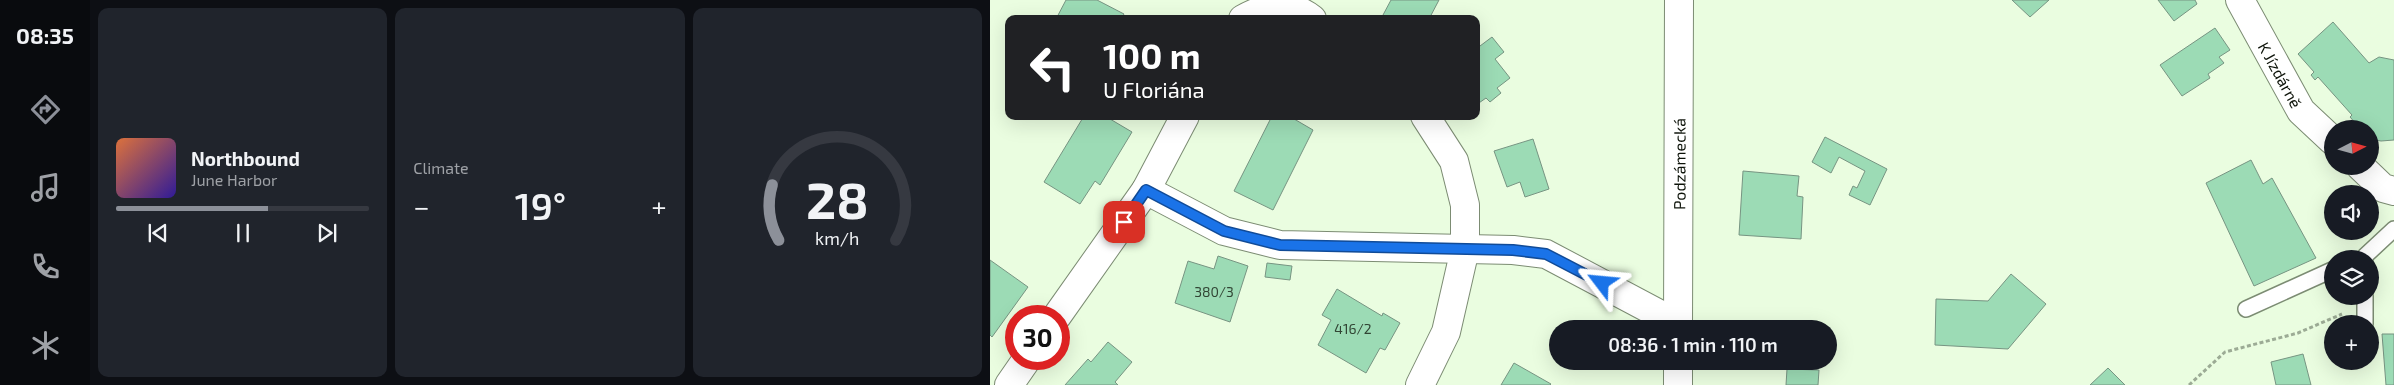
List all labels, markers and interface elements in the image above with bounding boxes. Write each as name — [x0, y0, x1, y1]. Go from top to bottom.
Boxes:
text: 08:35 — [16, 22, 74, 48]
text: 100 m — [1103, 34, 1201, 76]
icon: left — [1020, 35, 1085, 100]
street label: K Jízdárně — [2255, 38, 2307, 111]
text: U Floriána — [1103, 76, 1205, 102]
icon: directions — [28, 92, 63, 127]
street label: Podzámecká — [1669, 118, 1688, 210]
north arrow — [2324, 120, 2379, 175]
map controls — [2324, 120, 2379, 370]
text: Northbound — [191, 147, 300, 170]
text: Climate — [413, 158, 469, 177]
text: 28 — [806, 167, 869, 229]
icon: music — [28, 170, 63, 205]
text: June Harbor — [191, 170, 278, 189]
text: 19° — [515, 182, 566, 228]
button: sound — [2324, 185, 2379, 240]
text: − — [413, 189, 430, 223]
text: + — [651, 189, 667, 223]
pin — [1103, 201, 1145, 243]
icon: arrive — [1110, 208, 1138, 236]
icon: previous — [144, 219, 172, 247]
icon: pause — [229, 219, 257, 247]
icon: next — [313, 219, 341, 247]
text: km/h — [815, 227, 860, 249]
icon: phone — [28, 249, 63, 284]
button: layers — [2324, 250, 2379, 305]
position arrow — [1575, 256, 1627, 308]
house number: 380/3 — [1194, 283, 1234, 300]
speed limit sign: 30 — [1005, 305, 1070, 370]
button: + — [2324, 315, 2379, 370]
house number: 416/2 — [1334, 320, 1372, 337]
icon: climate — [28, 328, 63, 363]
text: 08:36 · 1 min · 110 m — [1608, 333, 1778, 356]

